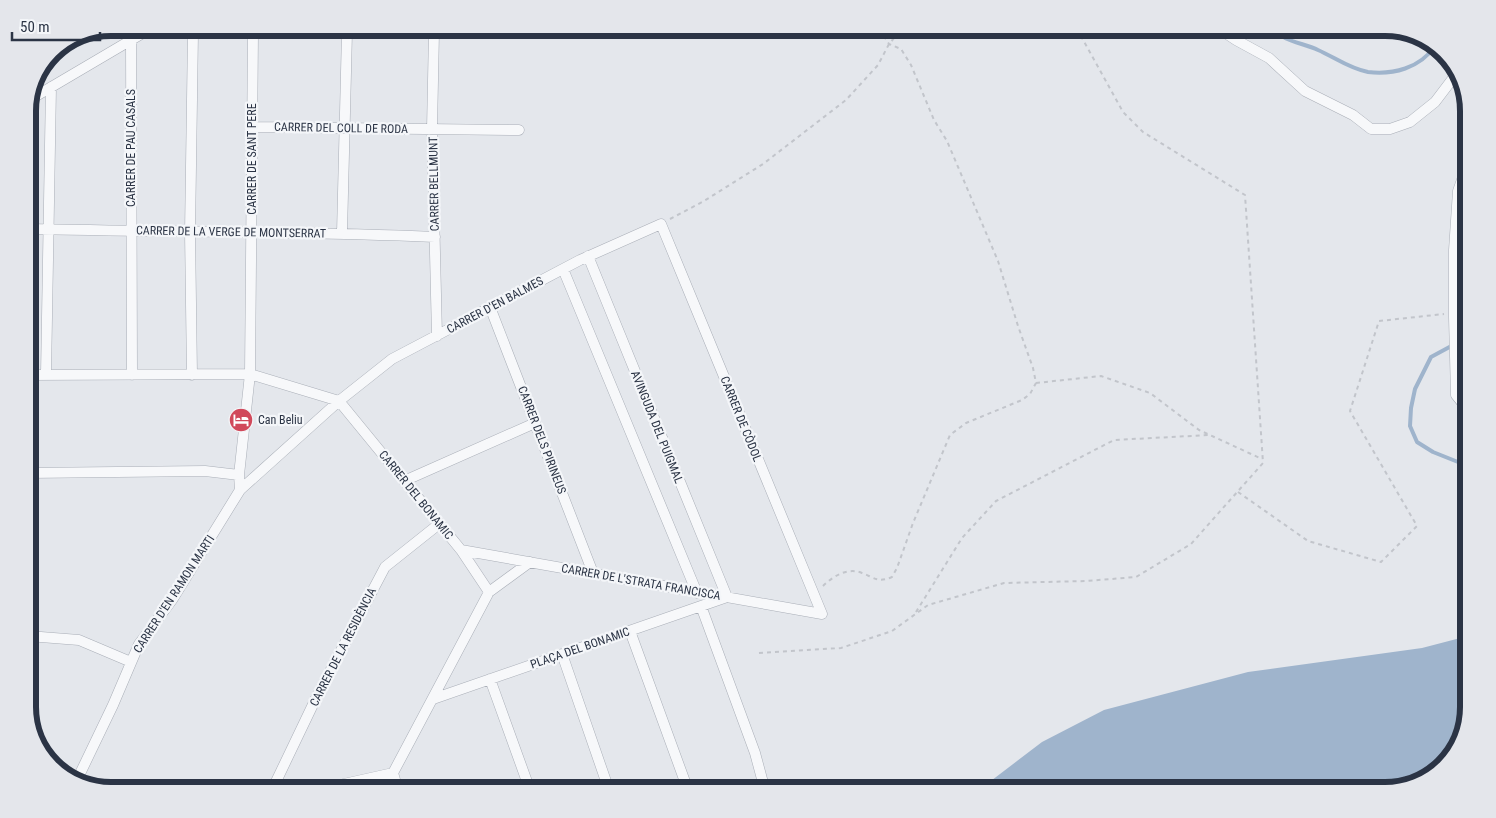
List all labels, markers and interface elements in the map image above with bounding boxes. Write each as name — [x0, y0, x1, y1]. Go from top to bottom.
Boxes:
scale bar — [12, 10, 100, 42]
text: 50 m — [20, 18, 50, 36]
street label: CARRER DE PAU CASALS — [124, 89, 138, 207]
street label: CARRER DE SANT PERE — [245, 103, 259, 215]
street label: CARRER DEL COLL DE RODA — [274, 120, 408, 136]
street label: CARRER BELLMUNT — [426, 136, 442, 232]
street label: CARRER DE LA VERGE DE MONTSERRAT — [136, 223, 326, 241]
street label: CARRER D'EN BALMES — [444, 274, 546, 336]
street label: AVINGUDA DEL PUIGMAL — [628, 369, 686, 486]
street label: CARRER DE CÒDOL — [717, 374, 766, 464]
street label: CARRER DELS PIRINEUS — [515, 384, 569, 496]
hotel icon: Can Beliu — [228, 407, 254, 433]
place label: Can Beliu — [258, 413, 303, 427]
street label: CARRER DEL BONAMIC — [376, 448, 456, 542]
street label: CARRER D'EN RAMON MARTI — [131, 532, 217, 656]
street label: CARRER DE L'STRATA FRANCISCA — [560, 561, 722, 603]
street label: CARRER DE LA RESIDÈNCIA — [306, 585, 379, 709]
street label: PLAÇA DEL BONAMIC — [528, 624, 632, 672]

